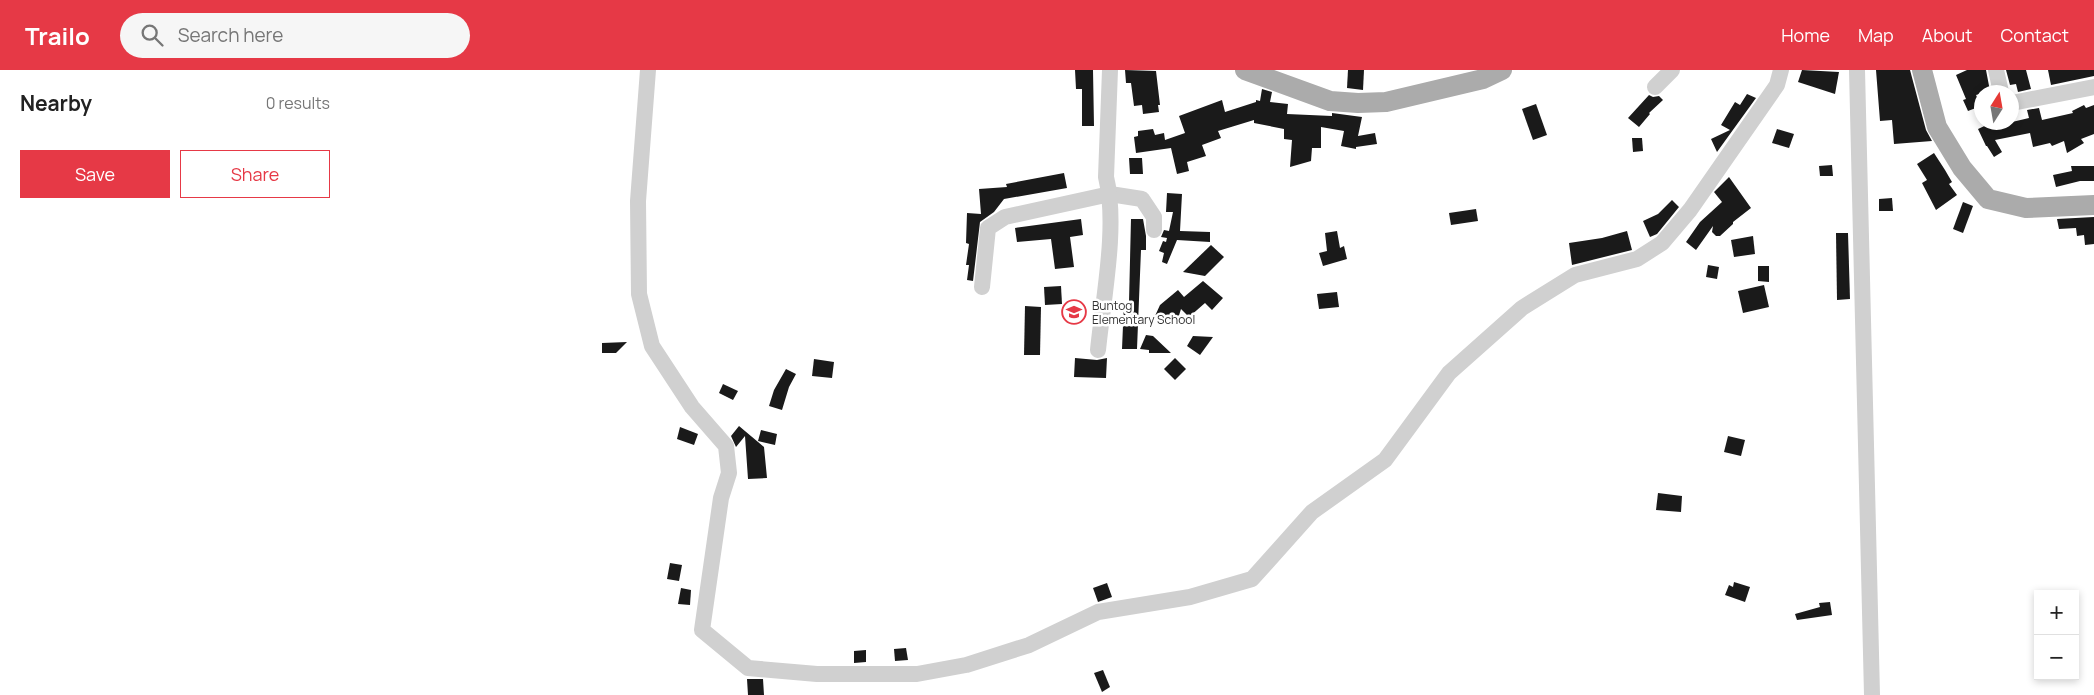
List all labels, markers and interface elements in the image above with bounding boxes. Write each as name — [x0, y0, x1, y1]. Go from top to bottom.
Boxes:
search box — [120, 13, 470, 58]
text: Trailo — [25, 19, 90, 52]
icon: search — [138, 21, 166, 49]
text: Search here — [178, 22, 283, 48]
text: Home — [1781, 23, 1830, 47]
text: Map — [1858, 23, 1894, 47]
text: About — [1922, 23, 1972, 47]
text: Contact — [2000, 23, 2069, 47]
north arrow — [1974, 85, 2019, 130]
text: Nearby — [20, 89, 92, 117]
text: 0 results — [266, 92, 330, 114]
button: Save — [20, 150, 170, 198]
button: Share — [180, 150, 330, 198]
place label: Buntog Elementary School — [1092, 297, 1195, 328]
school or university icon: Buntog Elementary School — [1061, 299, 1087, 325]
map controls — [2034, 590, 2079, 680]
button: + — [2034, 590, 2079, 635]
button: − — [2034, 635, 2079, 680]

